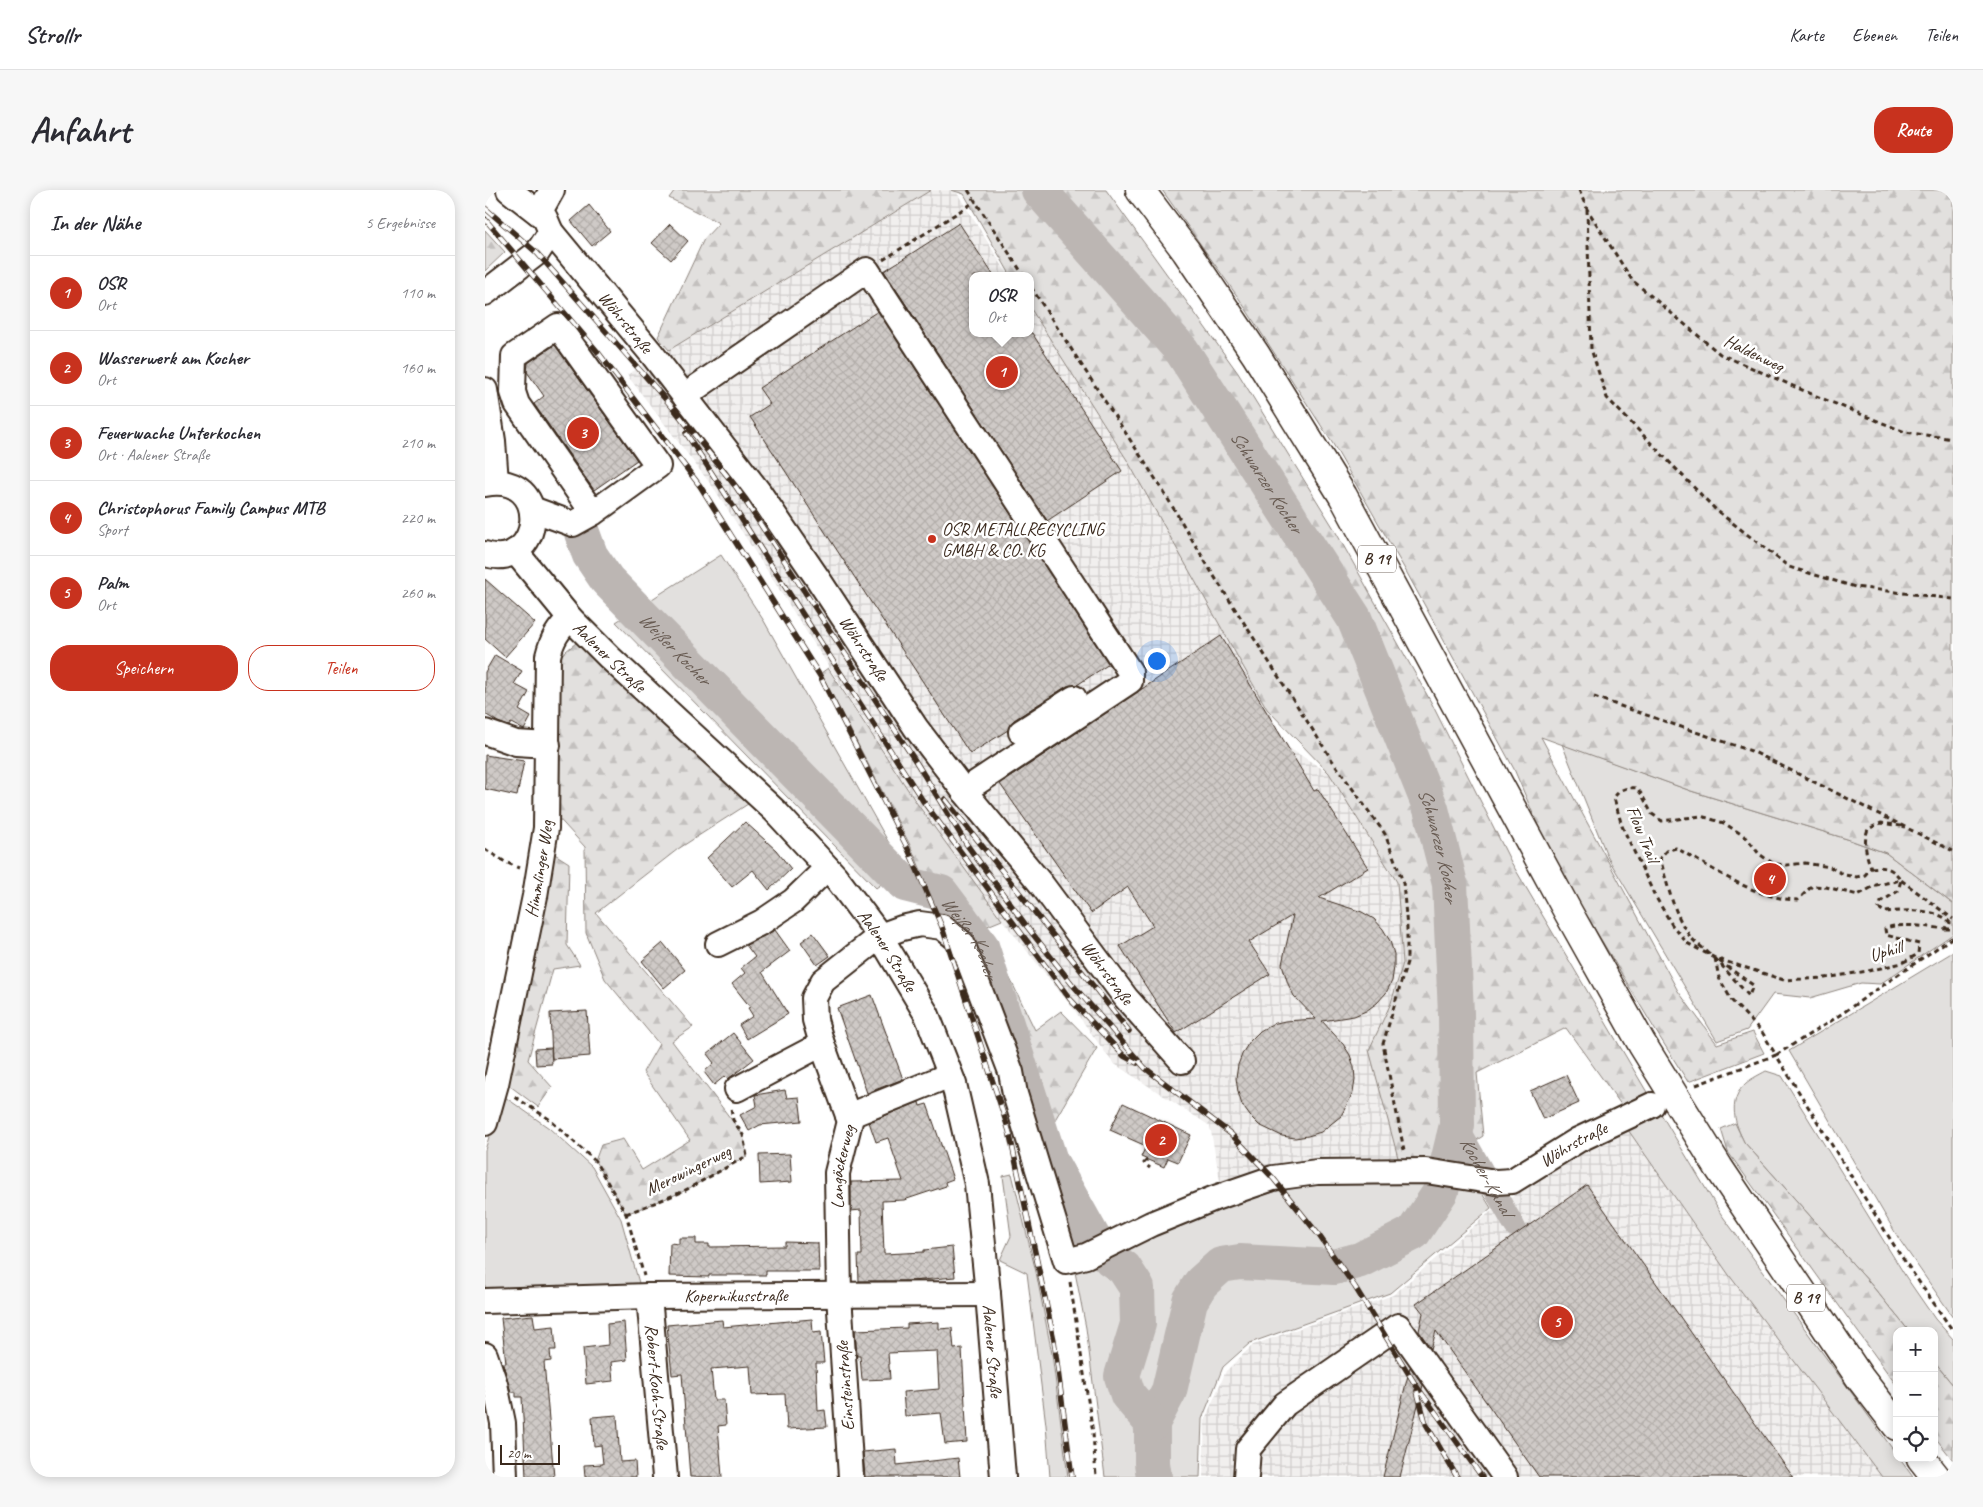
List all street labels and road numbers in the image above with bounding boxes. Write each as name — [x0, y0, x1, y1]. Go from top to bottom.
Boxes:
street label: Wöhrstraße — [594, 287, 658, 359]
street label: Haldenweg — [1721, 329, 1789, 378]
road number: B 19 — [1358, 546, 1396, 572]
street label: Wöhrstraße — [834, 612, 894, 686]
street label: Aalener Straße — [568, 616, 652, 698]
street label: Flow Trail — [1622, 803, 1665, 868]
street label: Himmlinger Weg — [520, 819, 557, 919]
street label: Aalener Straße — [853, 905, 922, 997]
street label: Uphill — [1867, 934, 1908, 967]
street label: Wöhrstraße — [1076, 937, 1139, 1010]
street label: Wöhrstraße — [1536, 1116, 1612, 1172]
street label: Langäckerweg — [826, 1121, 860, 1209]
street label: Merowingerweg — [642, 1139, 736, 1200]
street label: Kopernikusstraße — [684, 1284, 789, 1307]
road number: B 19 — [1787, 1284, 1825, 1312]
street label: Aalener Straße — [978, 1304, 1008, 1399]
street label: Robert-Koch-Straße — [641, 1323, 674, 1451]
street label: Einsteinstraße — [831, 1339, 859, 1432]

